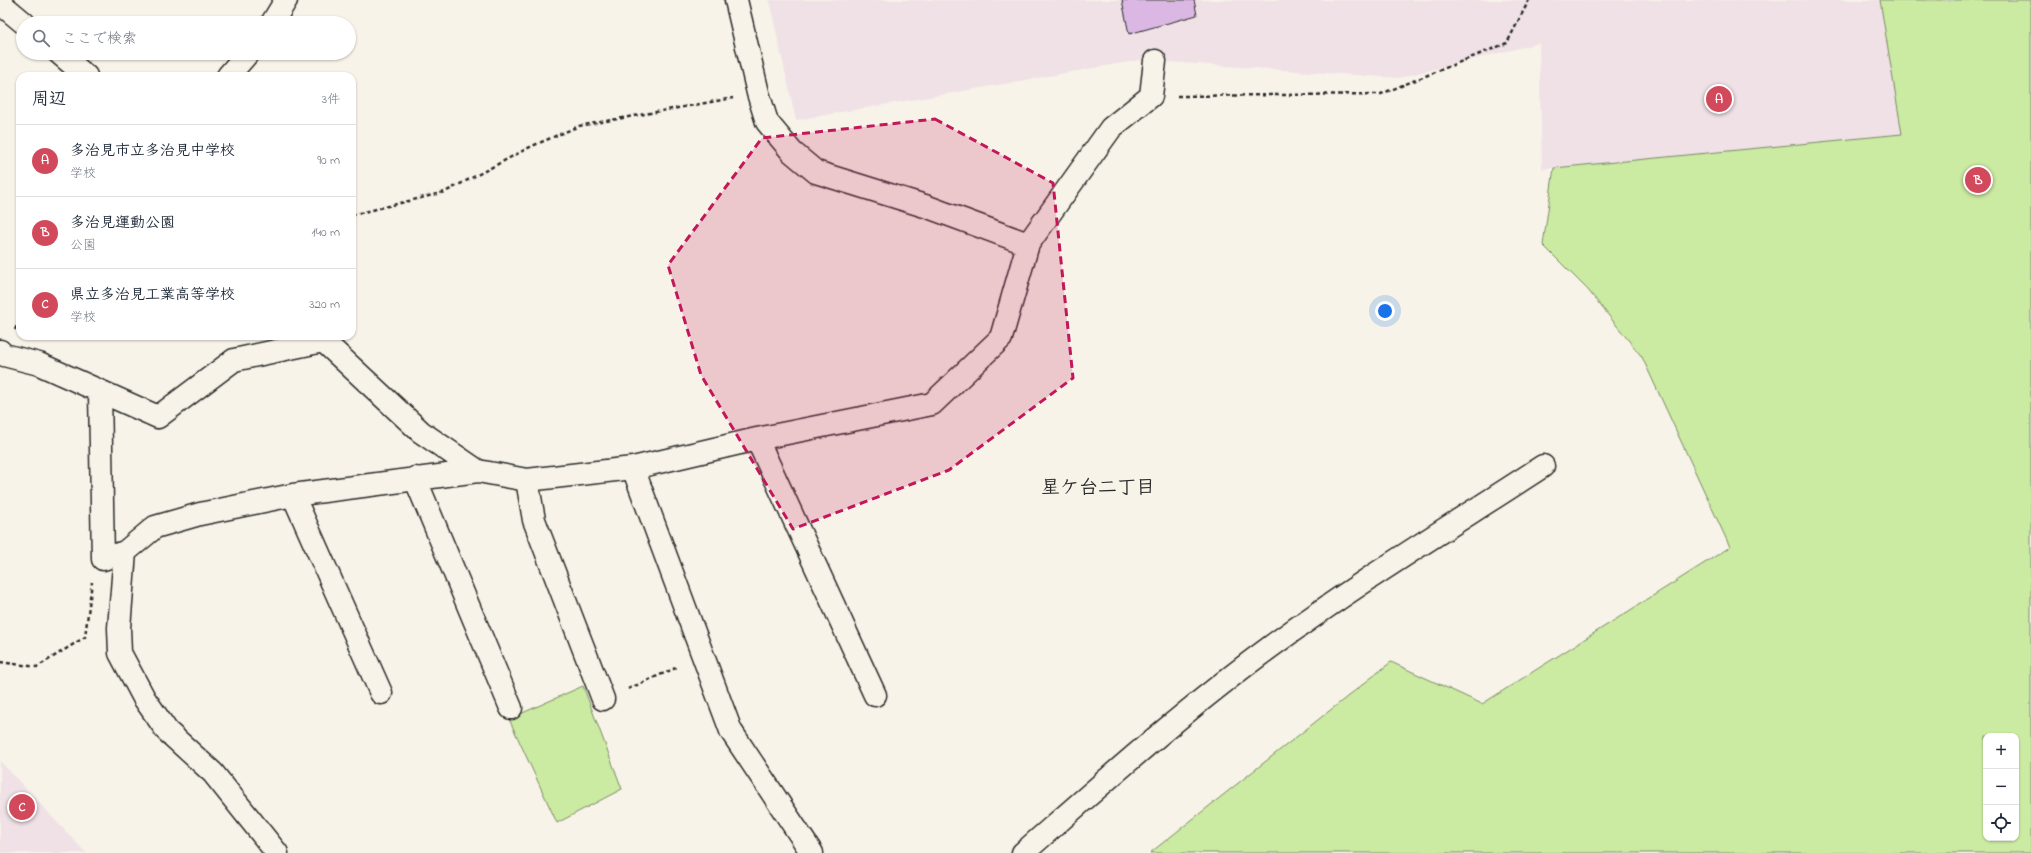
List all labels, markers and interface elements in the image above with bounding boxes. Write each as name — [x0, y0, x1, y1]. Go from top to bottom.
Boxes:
search box — [16, 16, 356, 60]
icon: search — [30, 27, 52, 49]
text: ここで検索 — [62, 28, 137, 50]
pin: A — [1706, 84, 1732, 114]
text: 周辺 — [32, 87, 66, 112]
text: 3件 — [322, 90, 340, 109]
text: 多治見市立多治見中学校 — [70, 140, 235, 162]
text: A — [41, 151, 49, 170]
text: 90 m — [317, 151, 340, 170]
text: 学校 — [70, 164, 96, 183]
pin: B — [1965, 165, 1991, 195]
text: 多治見運動公園 — [70, 212, 175, 234]
text: B — [41, 223, 49, 242]
text: 140 m — [312, 223, 340, 242]
text: 公園 — [70, 236, 96, 255]
text: 県立多治見工業高等学校 — [70, 284, 235, 306]
text: C — [41, 295, 49, 314]
text: 320 m — [309, 295, 340, 314]
your location — [1375, 301, 1395, 321]
text: 学校 — [70, 308, 96, 327]
district label: 星ケ台二丁目 — [1041, 475, 1155, 502]
map controls — [1983, 733, 2019, 841]
button: + — [1983, 733, 2019, 769]
button: − — [1983, 769, 2019, 805]
pin: C — [9, 792, 35, 822]
button: locate — [1983, 805, 2019, 841]

